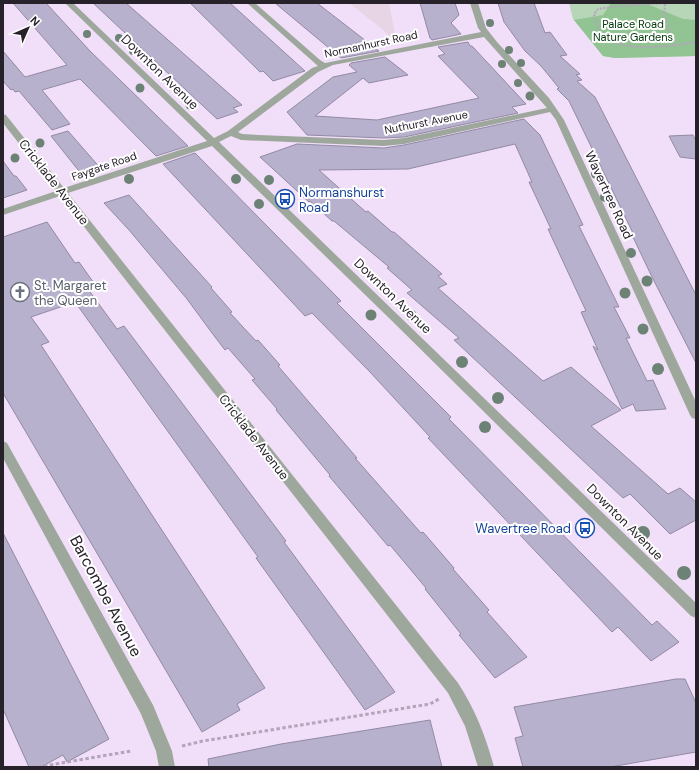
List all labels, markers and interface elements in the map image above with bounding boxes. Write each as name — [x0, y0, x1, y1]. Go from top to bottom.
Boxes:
north arrow — [8, 8, 48, 48]
text: N — [27, 13, 43, 29]
park label: Palace Road Nature Gardens — [593, 17, 673, 44]
street label: Normanhurst Road — [323, 27, 419, 61]
street label: Downton Avenue — [118, 31, 202, 113]
street label: Nuthurst Avenue — [383, 107, 469, 137]
street label: Cricklade Avenue — [15, 136, 93, 228]
street label: Faygate Road — [70, 148, 139, 184]
street label: Wavertree Road — [581, 148, 637, 242]
place label: Normanshurst Road — [299, 184, 384, 216]
bus stop icon: Normanshurst Road — [274, 188, 296, 210]
street label: Downton Avenue — [351, 255, 435, 337]
place label: St. Margaret the Queen — [34, 277, 106, 309]
church icon: St. Margaret the Queen — [9, 281, 31, 303]
street label: Cricklade Avenue — [215, 391, 293, 483]
street label: Downton Avenue — [583, 480, 667, 564]
bus stop icon: Wavertree Road — [574, 517, 596, 539]
place label: Wavertree Road — [475, 520, 571, 537]
street label: Barcombe Avenue — [65, 532, 147, 660]

